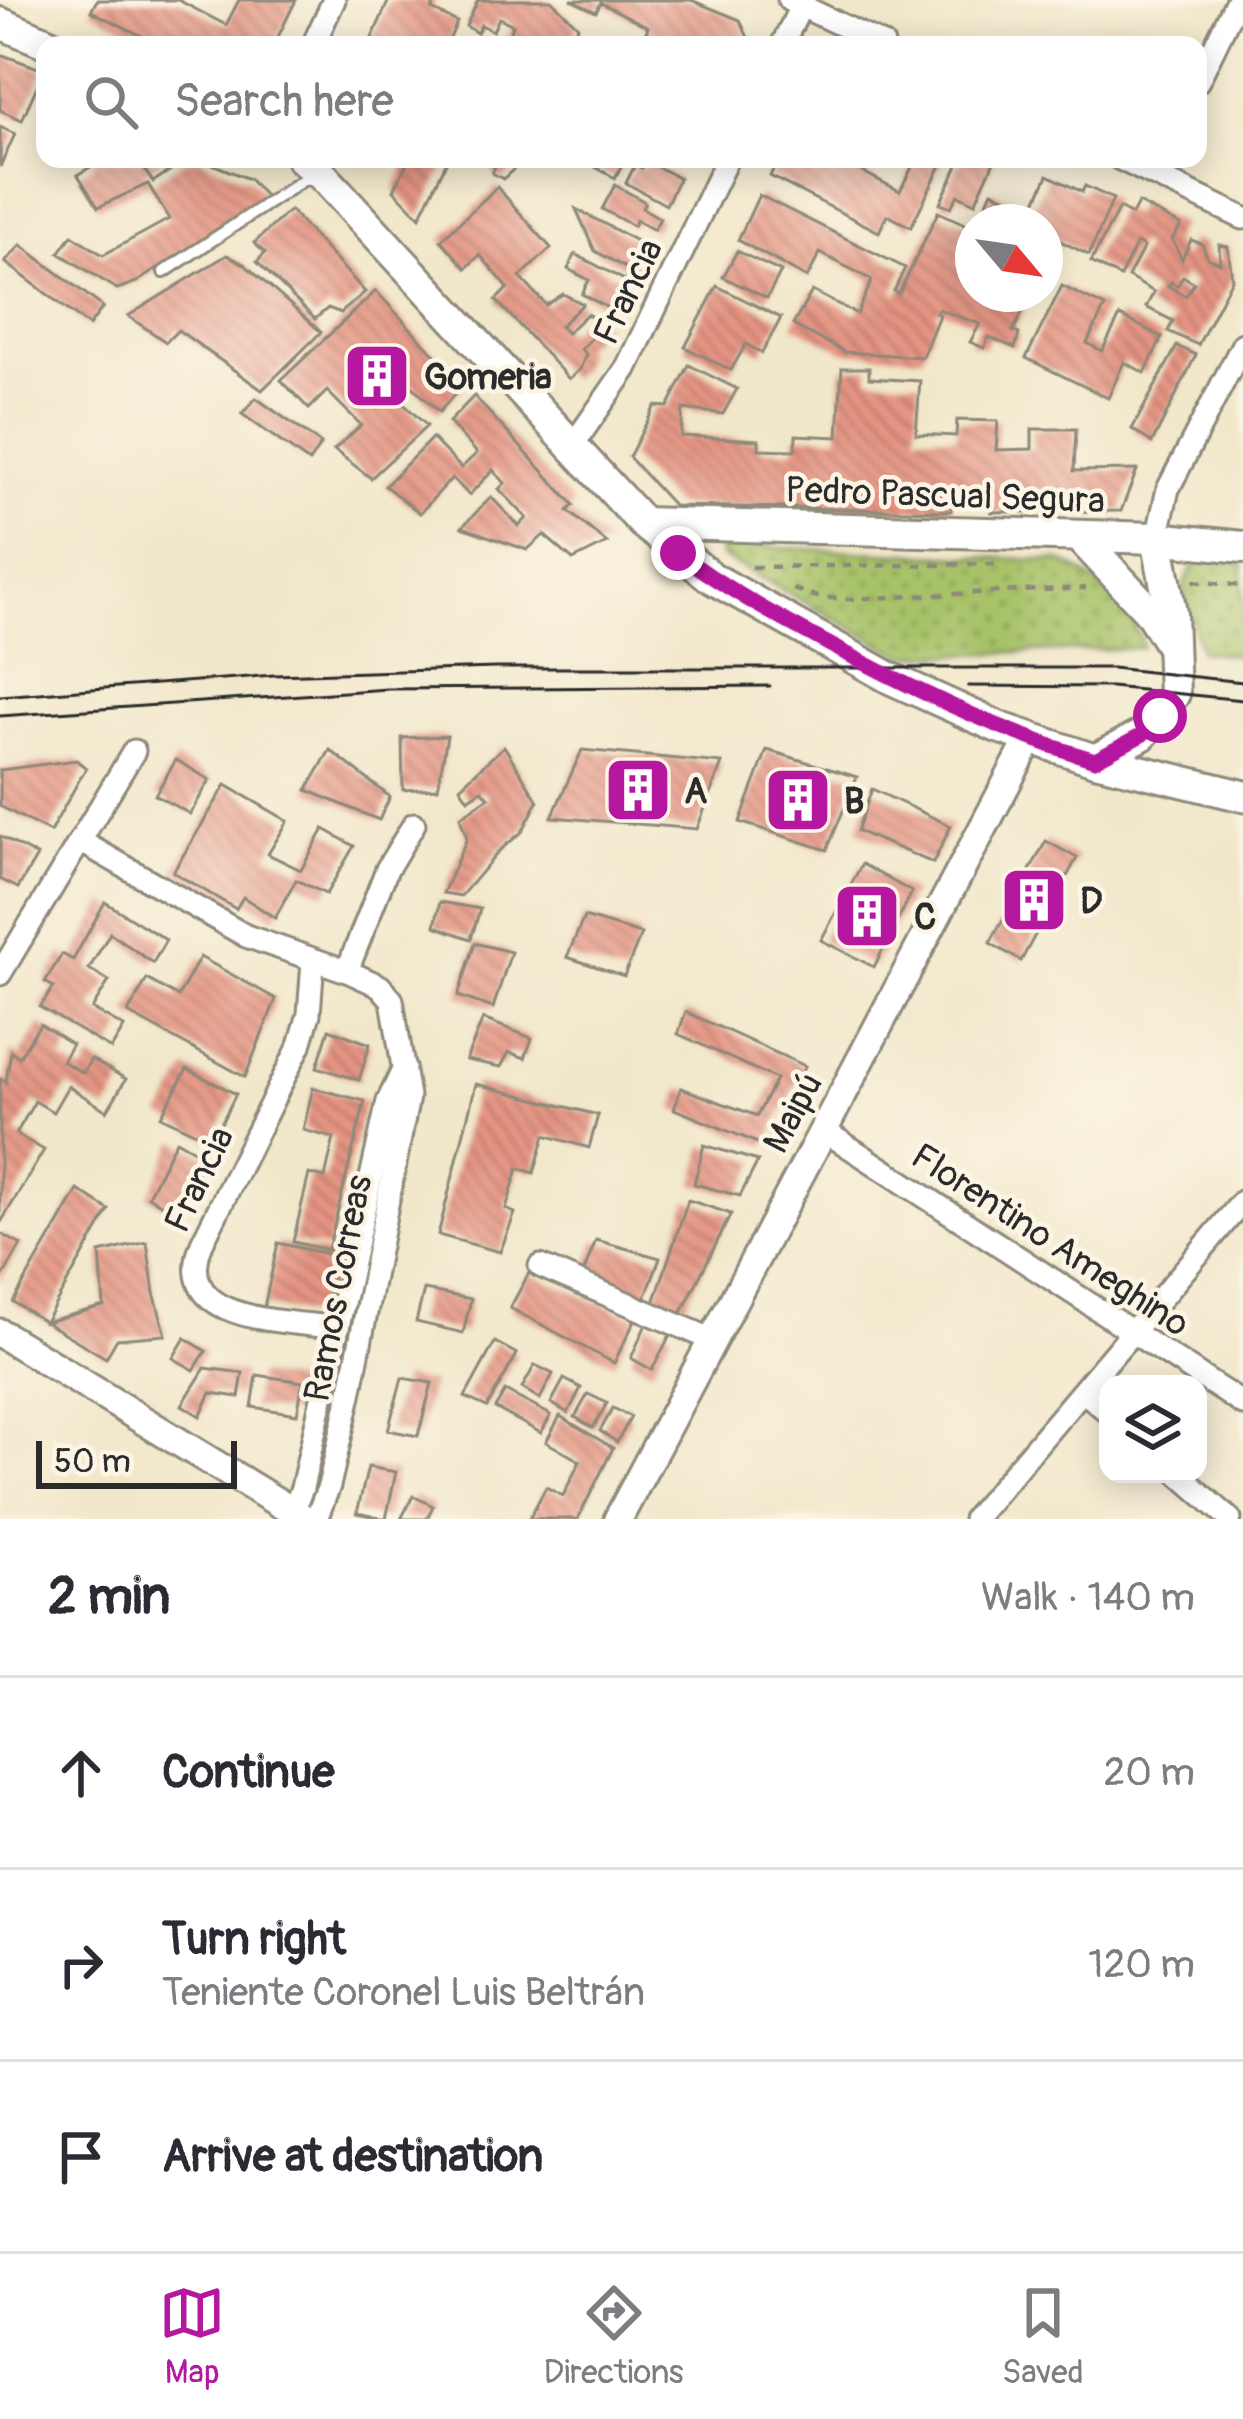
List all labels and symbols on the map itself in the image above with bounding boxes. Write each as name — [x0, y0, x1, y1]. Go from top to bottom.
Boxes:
north arrow — [955, 204, 1063, 312]
street label: Francia — [584, 231, 673, 352]
building icon: Gomeria — [342, 341, 412, 411]
place label: Gomeria — [424, 355, 552, 400]
street label: Pedro Pascual Segura — [784, 467, 1106, 524]
route end — [651, 526, 705, 580]
route start — [1133, 689, 1187, 743]
building icon: A — [603, 755, 673, 825]
building icon: B — [763, 765, 833, 835]
place label: A — [684, 769, 707, 814]
place label: B — [844, 779, 864, 824]
building icon: D — [999, 865, 1069, 935]
place label: D — [1080, 879, 1103, 924]
building icon: C — [832, 881, 902, 951]
place label: C — [914, 895, 936, 940]
street label: Maipú — [754, 1065, 833, 1161]
street label: Francia — [155, 1119, 244, 1240]
street label: Florentino Ameghino — [903, 1134, 1198, 1347]
street label: Ramos Correas — [294, 1171, 382, 1405]
scale bar — [36, 1435, 237, 1488]

